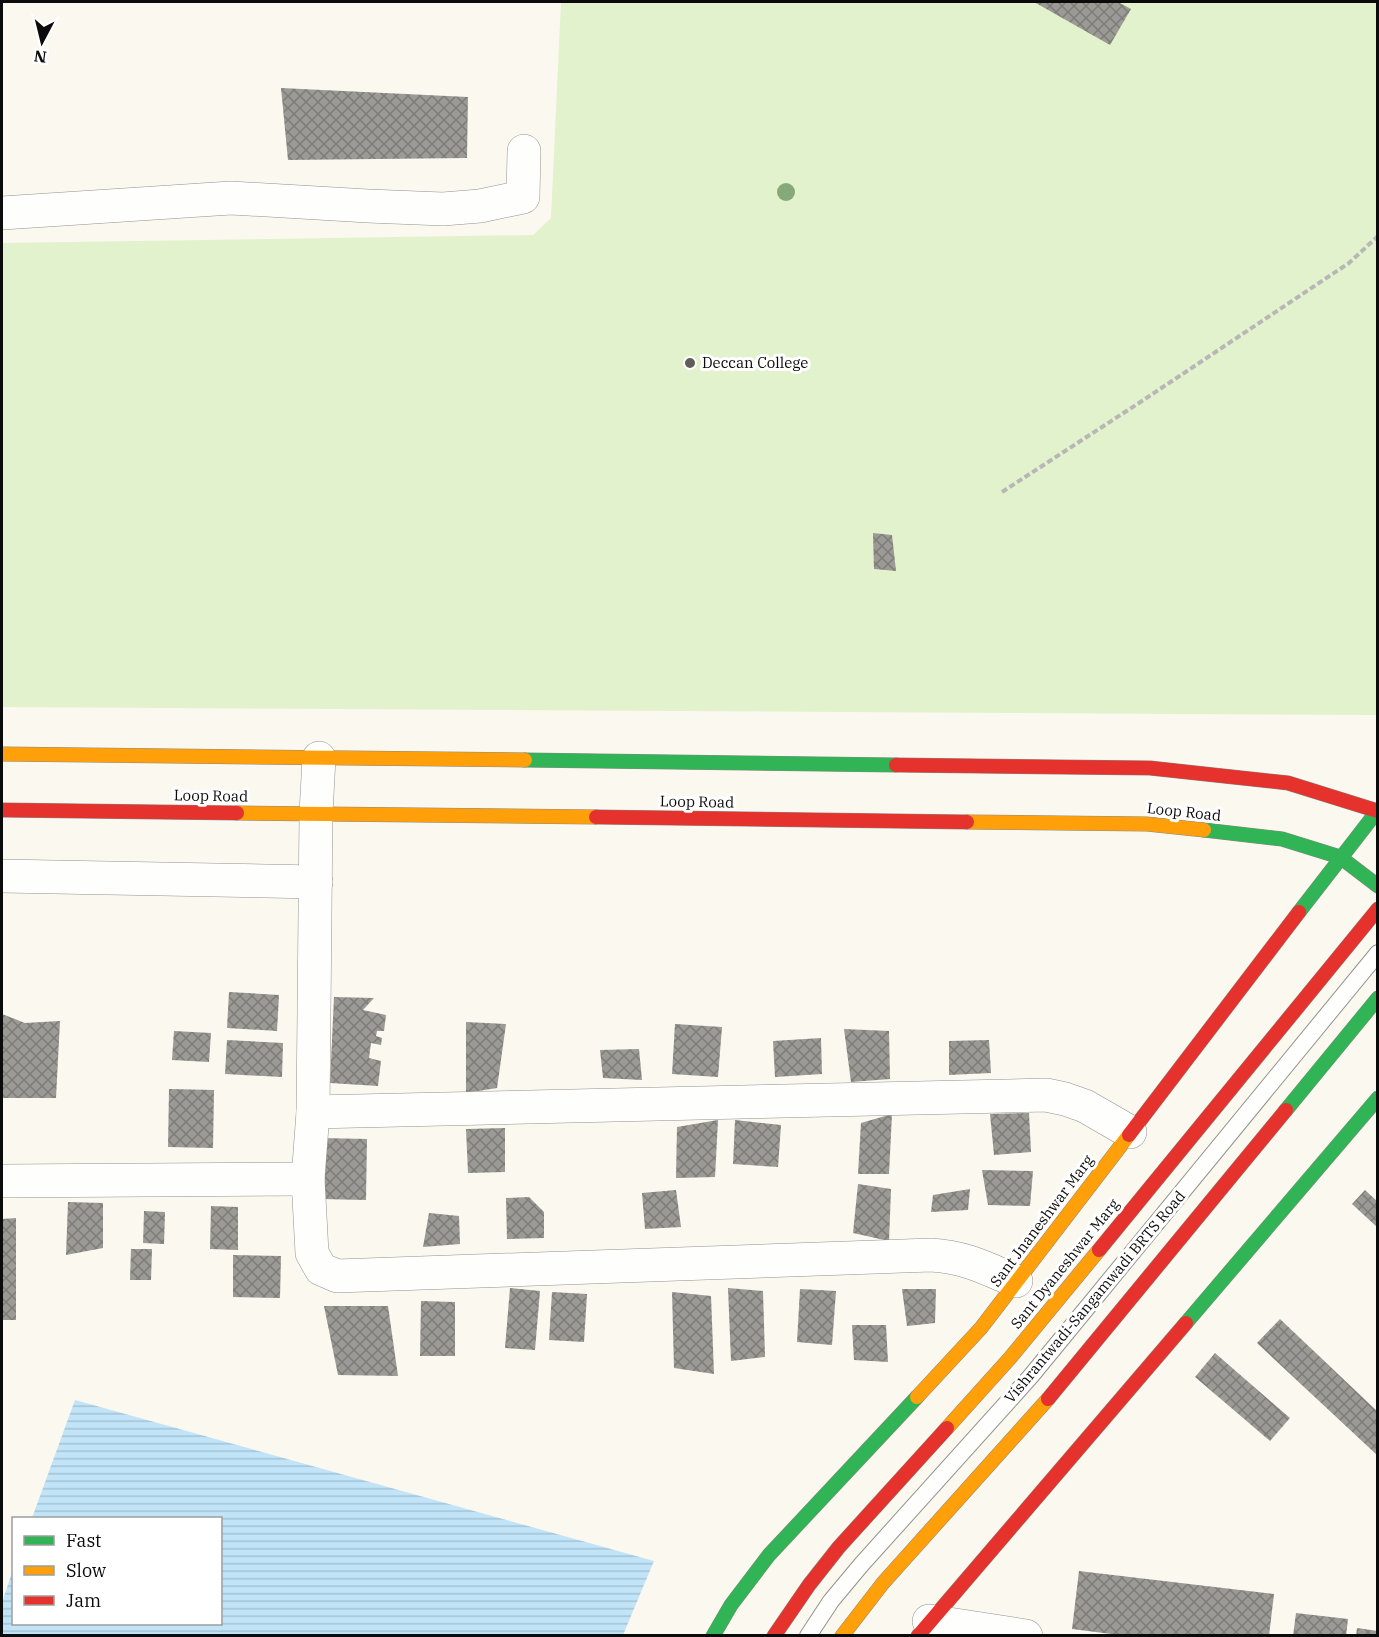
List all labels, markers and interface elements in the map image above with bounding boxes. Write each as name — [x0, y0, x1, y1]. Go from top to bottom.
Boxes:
north arrow — [12, 12, 72, 72]
text: N — [33, 46, 48, 68]
place label: Deccan College — [702, 353, 808, 372]
marker: Deccan College — [683, 356, 697, 370]
street label: Loop Road — [174, 785, 248, 806]
street label: Loop Road — [660, 791, 734, 812]
street label: Loop Road — [1146, 798, 1222, 825]
street label: Sant Jnaneshwar Marg — [986, 1151, 1097, 1290]
street label: Vishrantwadi-Sangamwadi BRTS Road — [1000, 1187, 1189, 1407]
street label: Sant Dyaneshwar Marg — [1006, 1195, 1123, 1333]
legend — [12, 1517, 222, 1625]
text: Fast — [66, 1529, 101, 1552]
text: Slow — [66, 1559, 106, 1582]
text: Jam — [66, 1589, 101, 1612]

